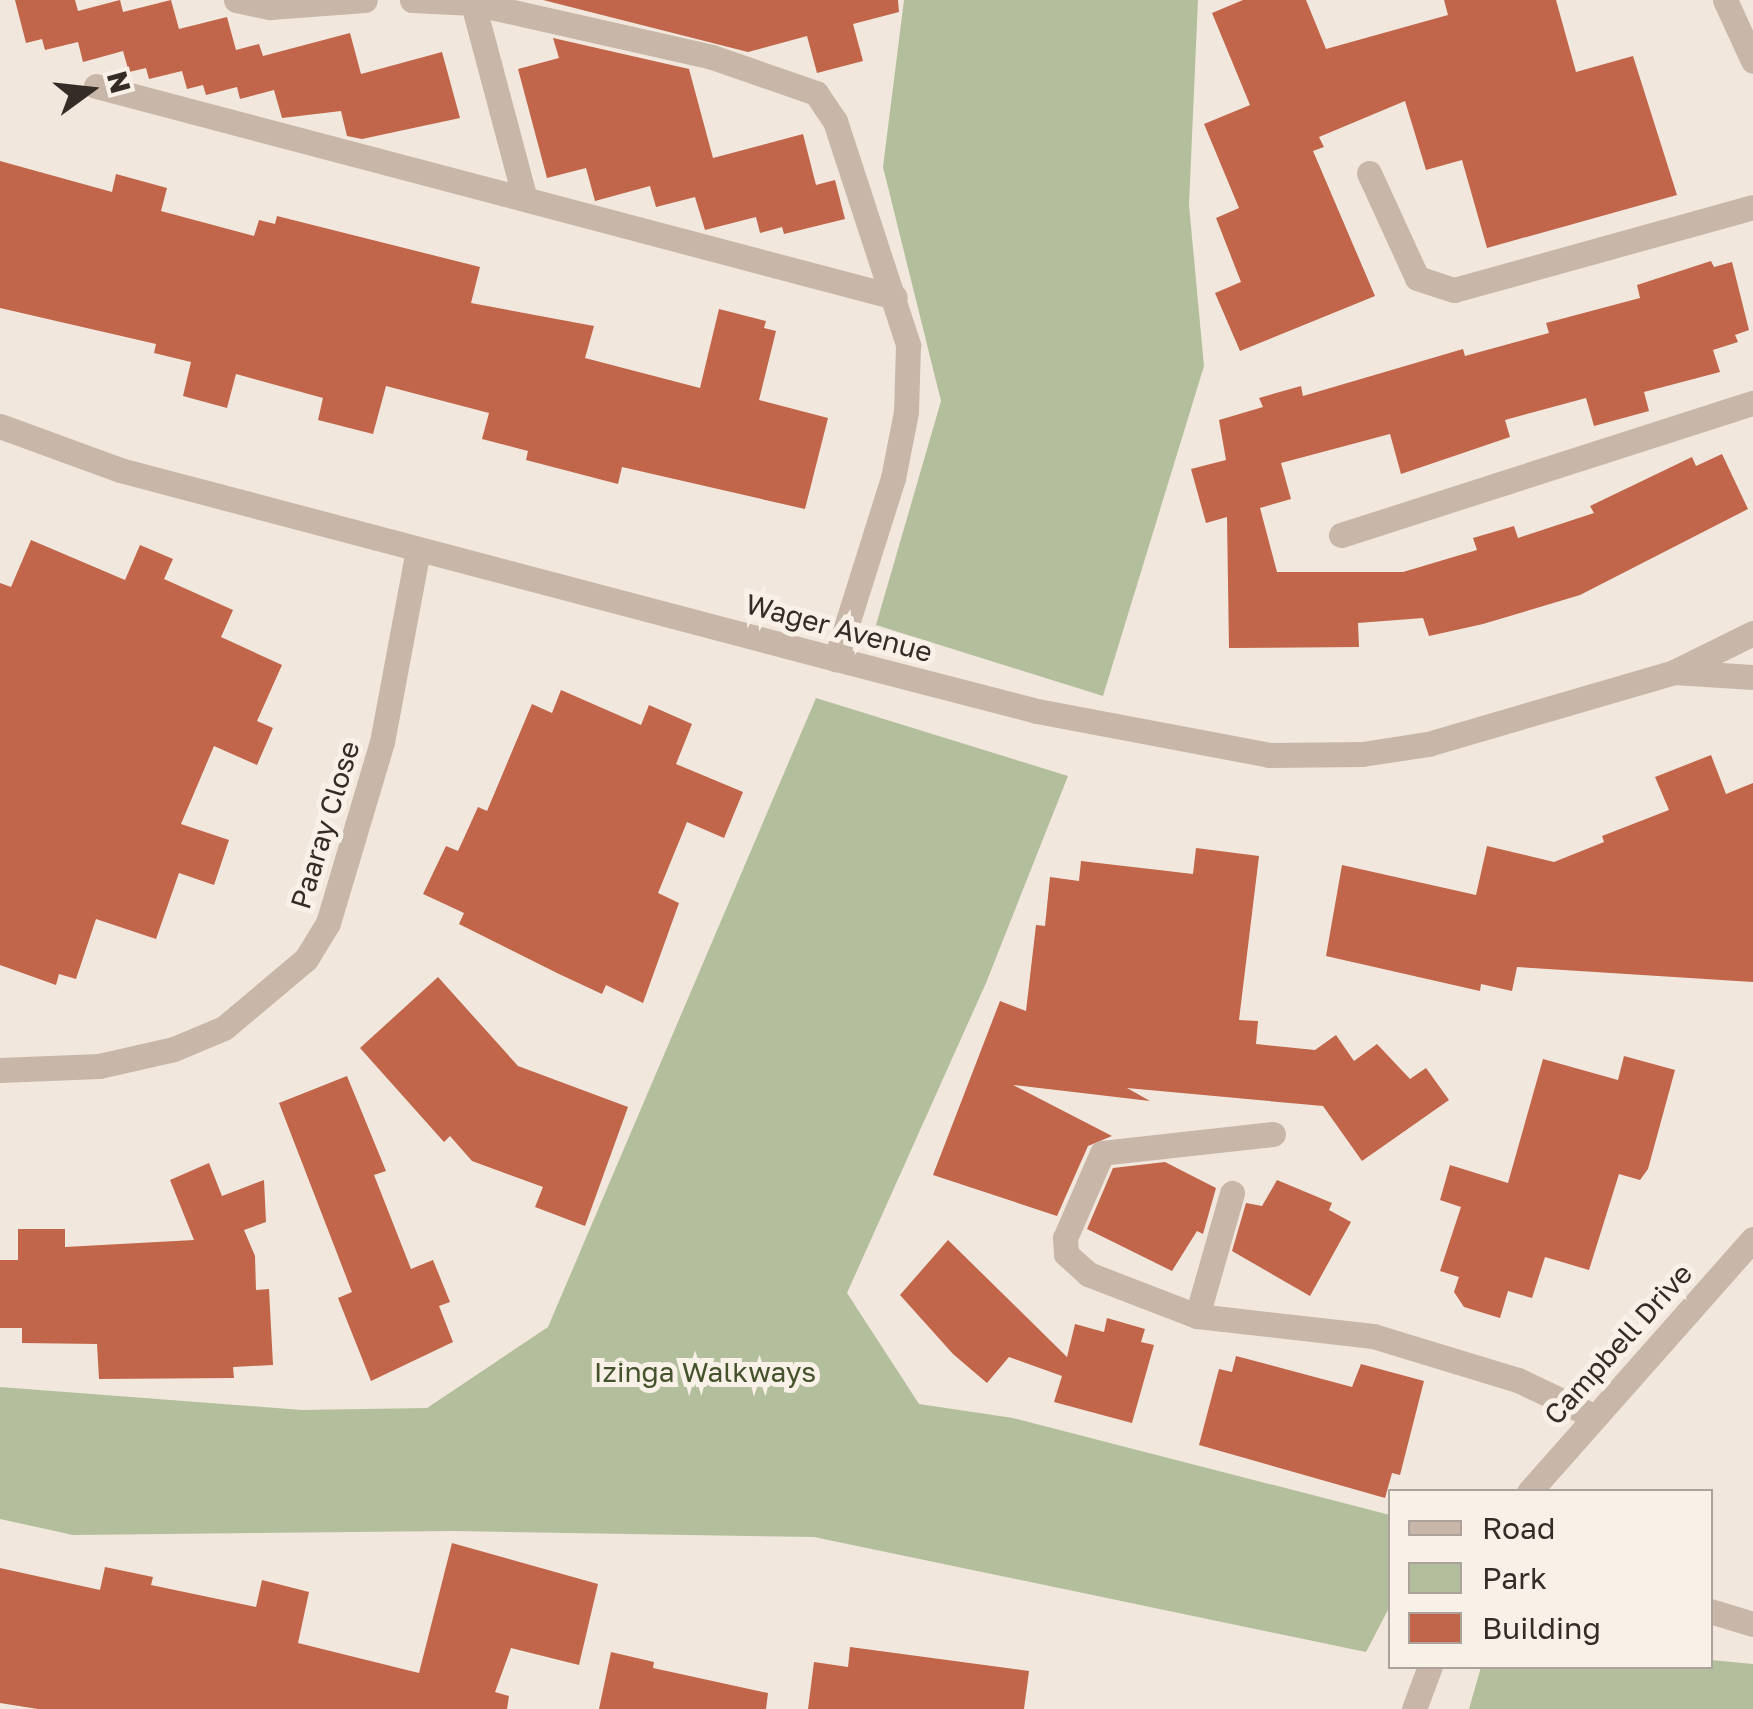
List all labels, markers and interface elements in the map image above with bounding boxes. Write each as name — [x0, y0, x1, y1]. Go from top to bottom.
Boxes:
north arrow — [40, 40, 140, 140]
text: N — [101, 68, 138, 97]
street label: Wager Avenue — [742, 587, 936, 669]
street label: Paaray Close — [284, 737, 366, 913]
street label: Campbell Drive — [1537, 1257, 1699, 1431]
park label: Izinga Walkways — [594, 1355, 816, 1389]
legend — [1388, 1489, 1713, 1669]
text: Road — [1482, 1510, 1556, 1546]
text: Park — [1482, 1560, 1547, 1596]
text: Building — [1482, 1610, 1601, 1646]

